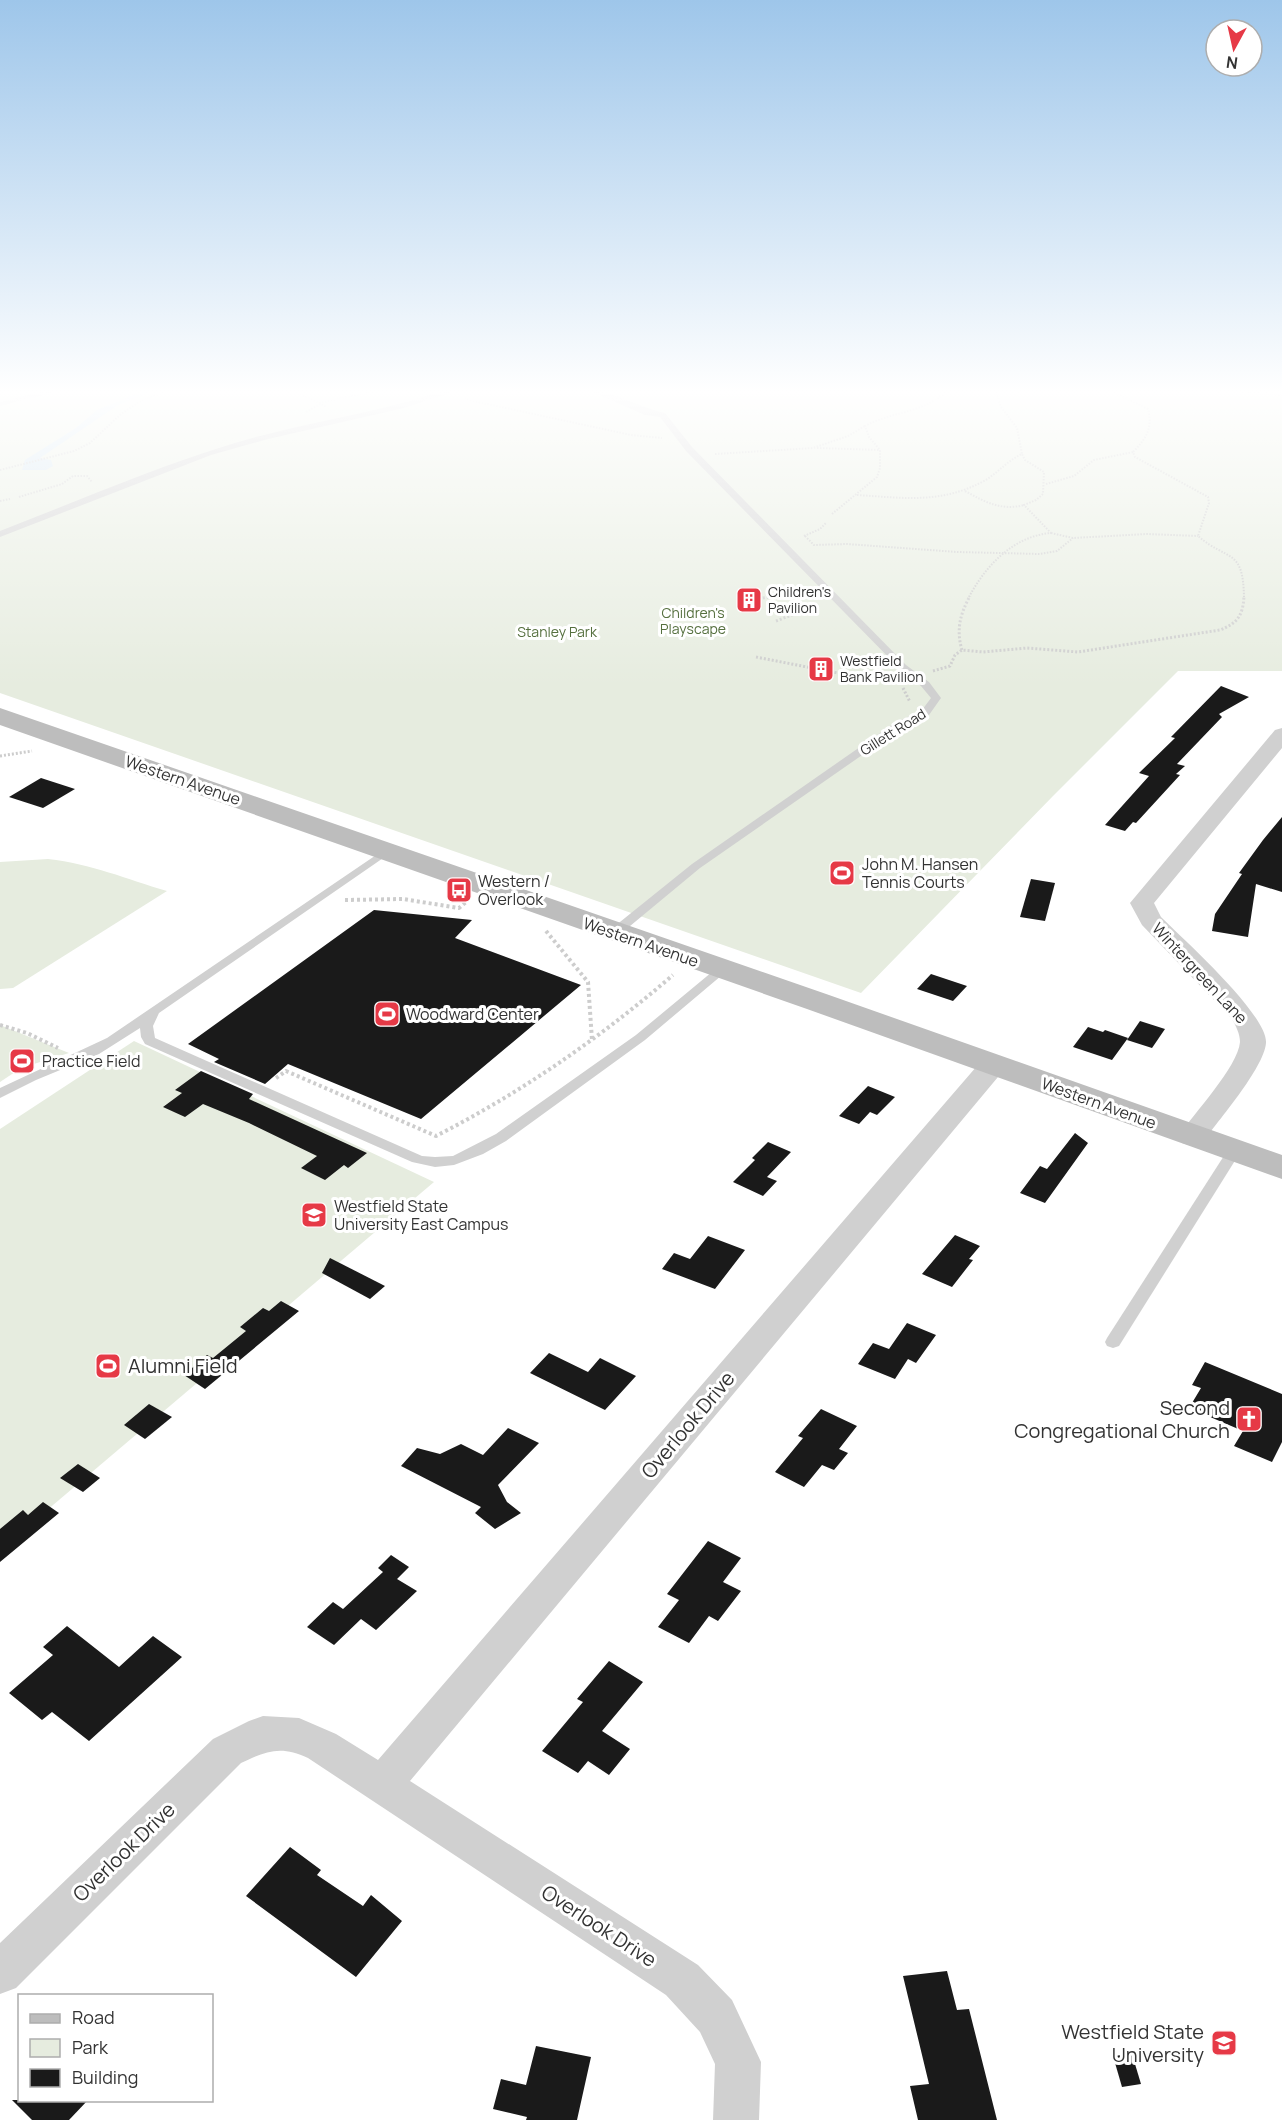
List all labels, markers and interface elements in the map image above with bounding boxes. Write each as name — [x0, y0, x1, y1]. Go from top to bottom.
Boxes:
north arrow — [1204, 18, 1264, 78]
text: N — [1225, 51, 1239, 75]
place label: Children's Pavilion — [768, 582, 831, 617]
building icon: Children's Pavilion — [734, 585, 764, 615]
park label: Children's Playscape — [660, 603, 726, 638]
park label: Stanley Park — [517, 622, 598, 641]
place label: Westfield Bank Pavilion — [840, 651, 924, 686]
building icon: Westfield Bank Pavilion — [806, 654, 836, 684]
street label: Gillett Road — [856, 704, 929, 759]
street label: Western Avenue — [122, 750, 244, 810]
place label: John M. Hansen Tennis Courts — [862, 853, 978, 893]
sports icon: John M. Hansen Tennis Courts — [827, 858, 857, 888]
place label: Western / Overlook — [478, 870, 550, 910]
bus stop icon: Western / Overlook — [444, 875, 474, 905]
street label: Western Avenue — [580, 912, 702, 972]
street label: Wintergreen Lane — [1147, 918, 1253, 1028]
sports icon: Woodward Center — [372, 999, 402, 1029]
place label: Woodward Center — [406, 1003, 539, 1025]
sports icon: Practice Field — [7, 1046, 37, 1076]
place label: Practice Field — [42, 1050, 141, 1072]
street label: Western Avenue — [1039, 1072, 1159, 1134]
place label: Westfield State University East Campus — [334, 1195, 508, 1235]
school or university icon: Westfield State University East Campus — [299, 1200, 329, 1230]
sports icon: Alumni Field — [93, 1351, 123, 1381]
place label: Alumni Field — [128, 1352, 238, 1379]
street label: Overlook Drive — [635, 1365, 740, 1484]
place label: Second Congregational Church — [1014, 1394, 1230, 1444]
church icon: Second Congregational Church — [1234, 1404, 1264, 1434]
street label: Overlook Drive — [67, 1796, 181, 1907]
street label: Overlook Drive — [537, 1878, 662, 1973]
legend — [18, 1994, 213, 2102]
text: Road — [72, 2005, 115, 2029]
place label: Westfield State University — [1061, 2018, 1204, 2068]
school or university icon: Westfield State University — [1209, 2028, 1239, 2058]
text: Park — [72, 2035, 109, 2059]
text: Building — [72, 2065, 138, 2089]

